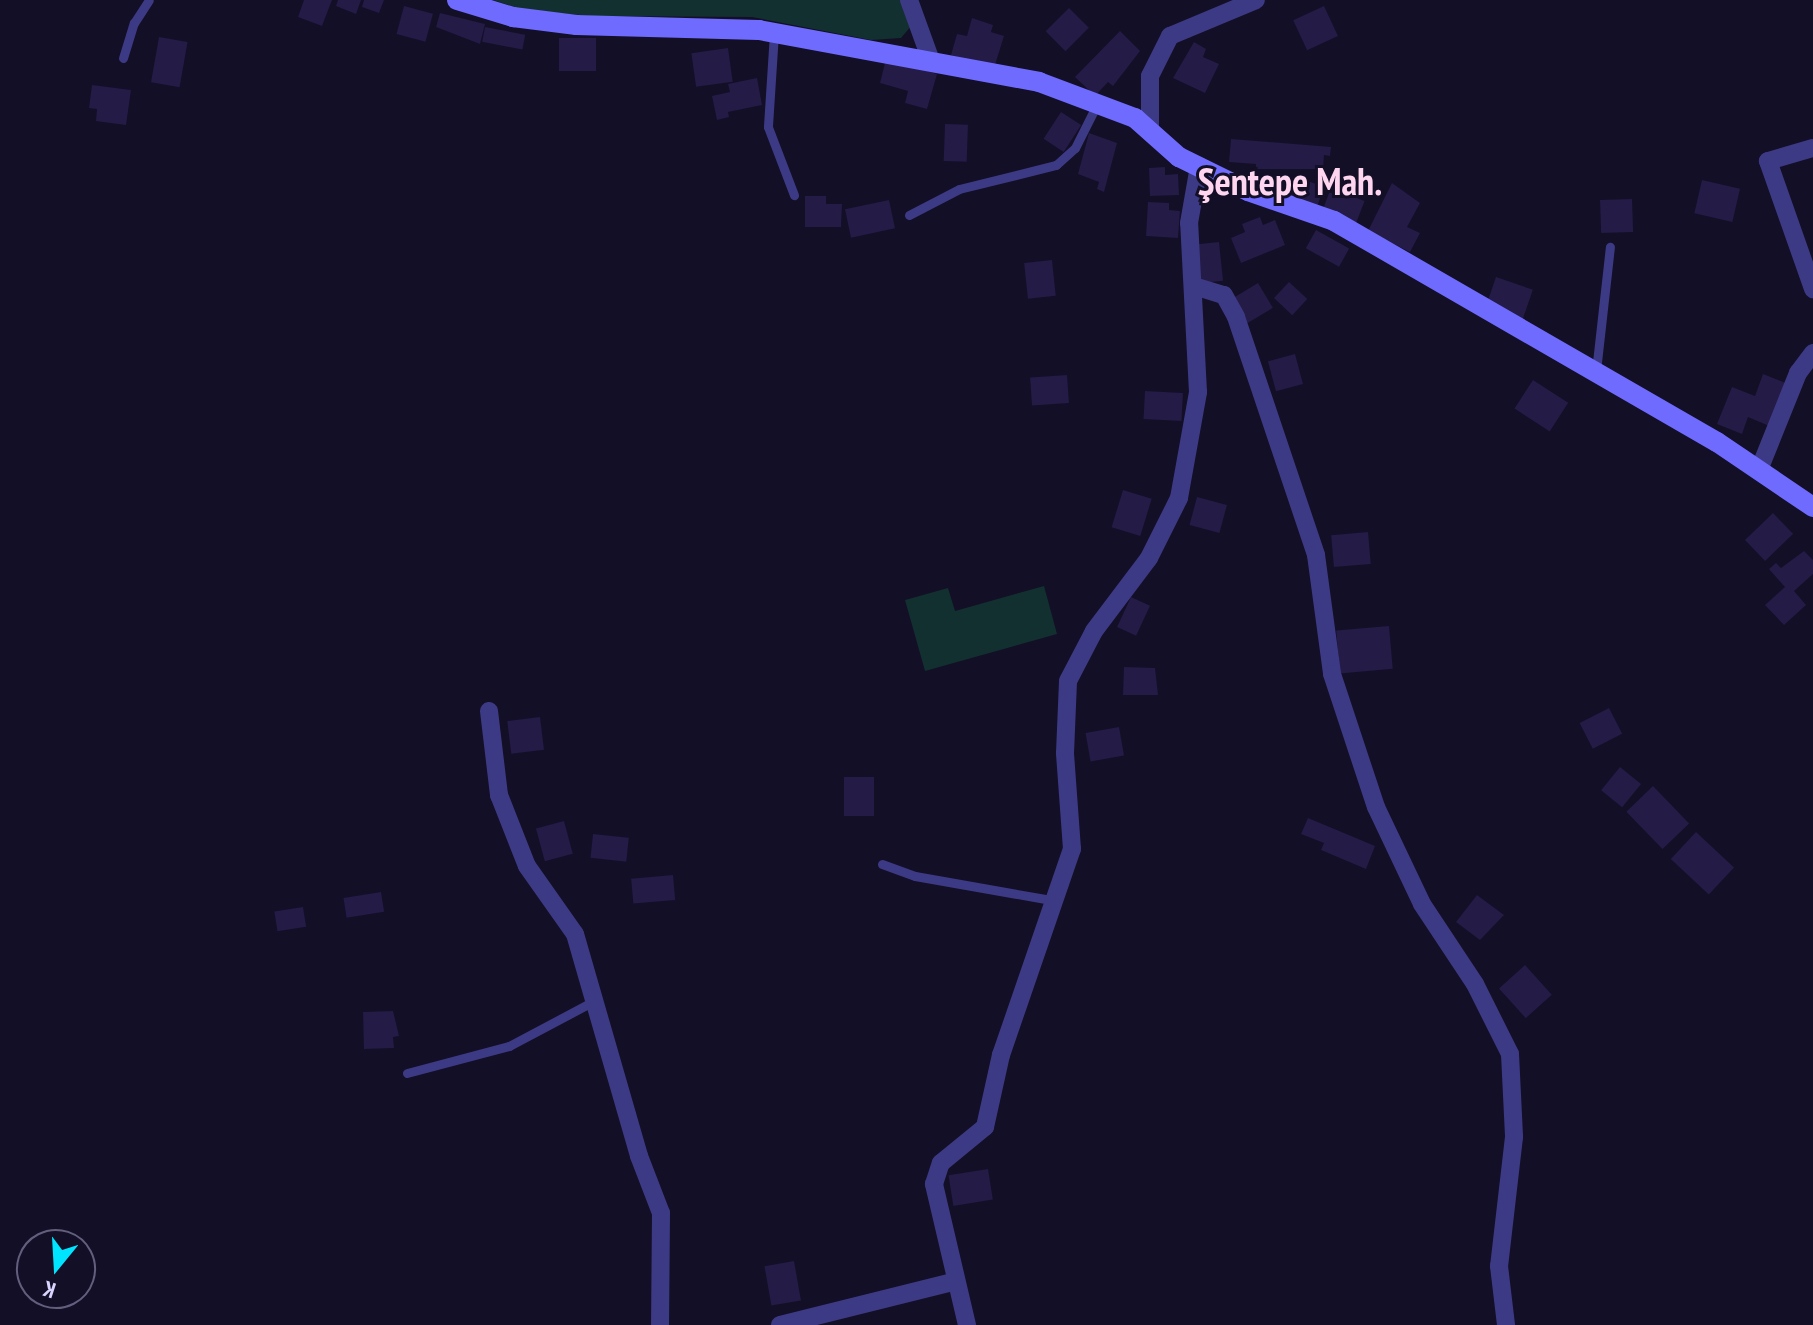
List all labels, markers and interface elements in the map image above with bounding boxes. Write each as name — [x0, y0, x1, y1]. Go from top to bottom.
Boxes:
district label: Şentepe Mah. — [1198, 158, 1382, 204]
north arrow — [16, 1229, 96, 1309]
text: K — [39, 1275, 59, 1305]

